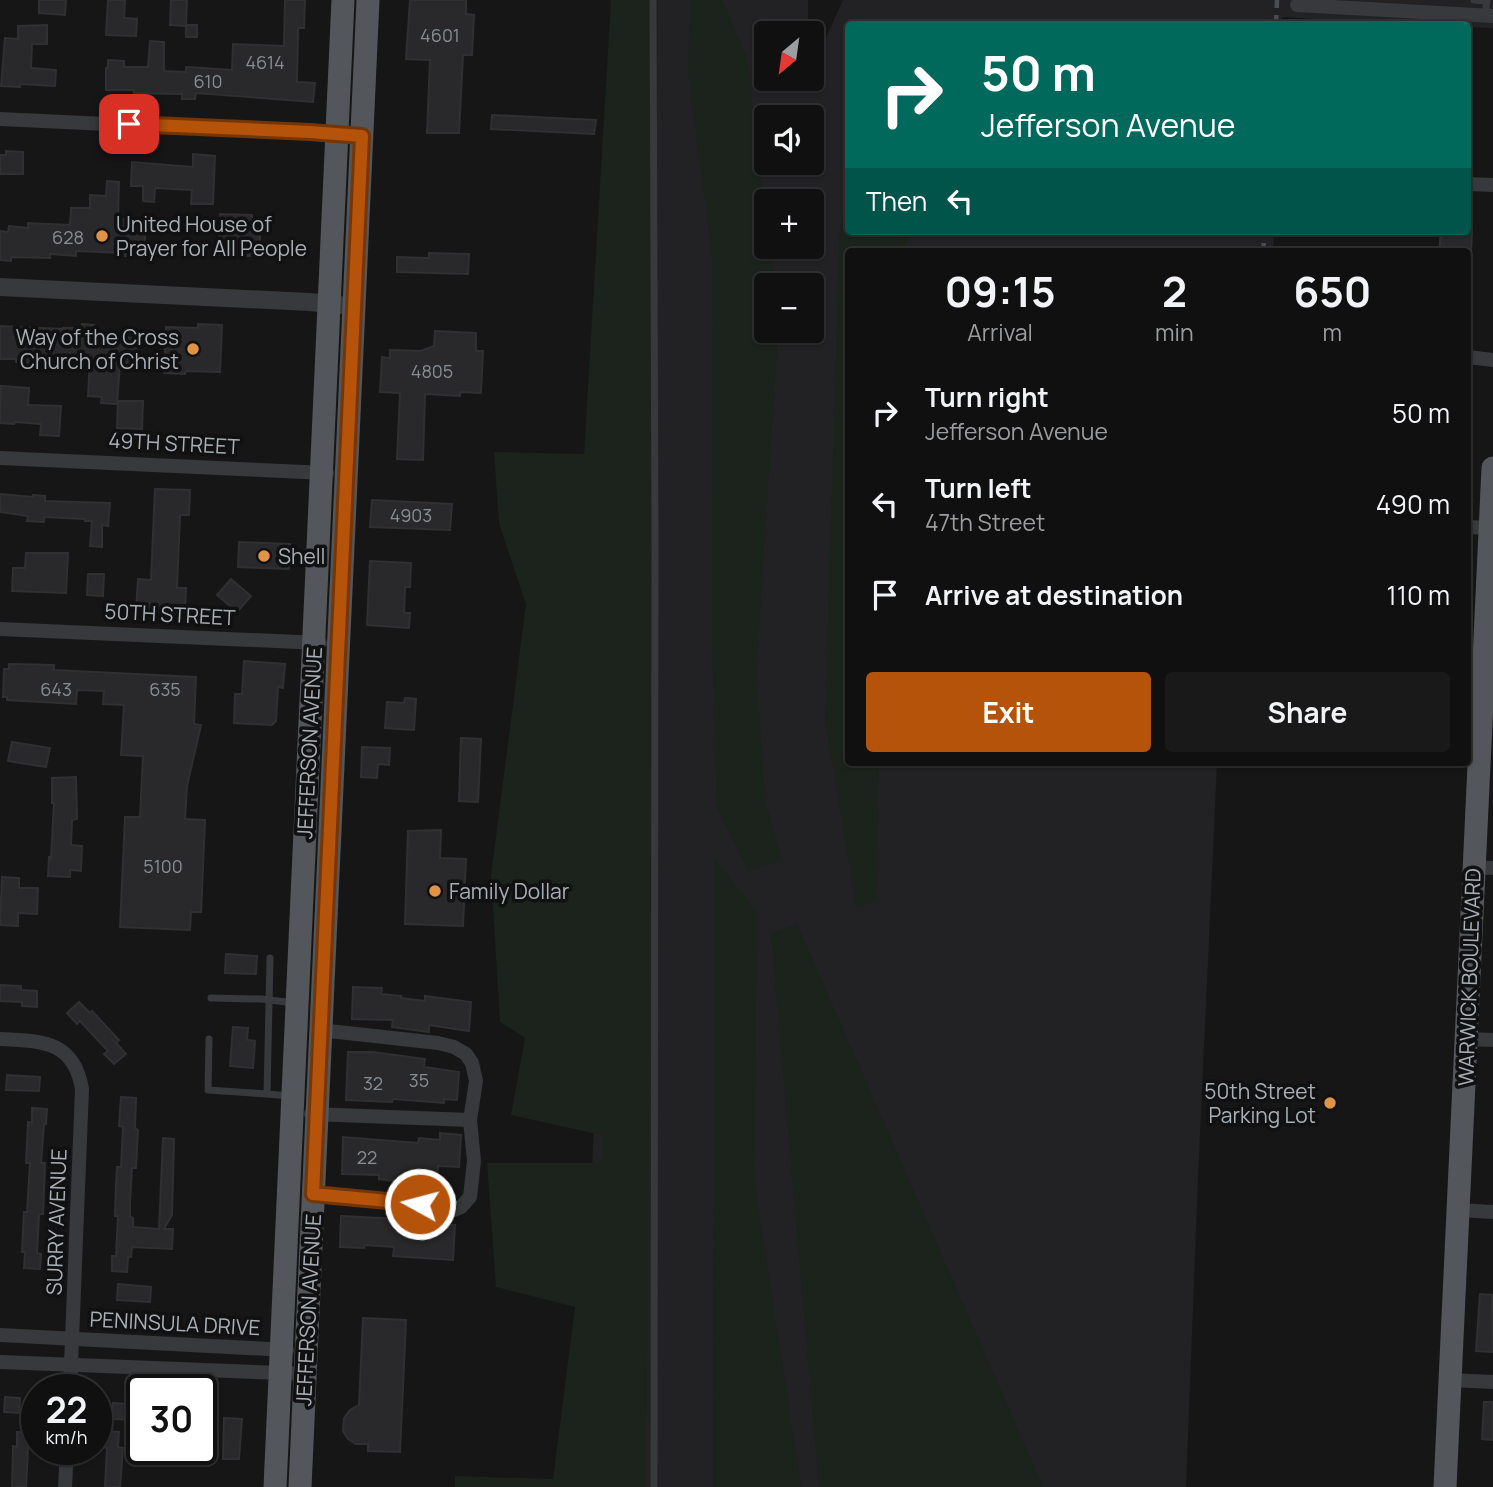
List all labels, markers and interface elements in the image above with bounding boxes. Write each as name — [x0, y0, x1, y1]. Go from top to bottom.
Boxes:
north arrow — [754, 21, 824, 91]
map controls — [754, 21, 824, 343]
house number: 4601 — [420, 23, 460, 47]
text: 50 m — [981, 39, 1096, 106]
icon: right — [866, 49, 957, 140]
house number: 4614 — [245, 50, 285, 74]
house number: 610 — [194, 69, 222, 93]
pin — [99, 94, 159, 154]
text: Jefferson Avenue — [981, 103, 1235, 147]
icon: arrive — [110, 105, 148, 143]
button: sound — [754, 105, 824, 175]
icon: left — [941, 182, 979, 220]
text: Then — [866, 183, 927, 219]
button: + — [754, 189, 824, 259]
place label: United House of Prayer for All People — [116, 210, 307, 262]
house number: 628 — [52, 225, 84, 249]
marker: United House of Prayer for All People — [94, 228, 110, 244]
text: 09:15 — [944, 262, 1056, 320]
text: 2 — [1162, 262, 1187, 320]
text: 650 — [1293, 262, 1372, 320]
button: − — [754, 273, 824, 343]
text: Arrival — [967, 316, 1033, 348]
text: min — [1155, 316, 1194, 348]
text: m — [1323, 316, 1342, 348]
place label: Way of the Cross Church of Christ — [16, 323, 179, 375]
marker: Way of the Cross Church of Christ — [185, 341, 201, 357]
house number: 4805 — [411, 359, 453, 383]
text: Turn right — [925, 379, 1049, 415]
icon: right — [866, 394, 904, 432]
text: 50 m — [1392, 395, 1450, 431]
text: Jefferson Avenue — [925, 415, 1108, 447]
street label: 49TH STREET — [108, 426, 241, 460]
text: Turn left — [925, 470, 1032, 506]
icon: left — [866, 485, 904, 523]
text: 490 m — [1376, 486, 1450, 522]
house number: 4903 — [390, 503, 432, 527]
text: 47th Street — [925, 506, 1045, 538]
place label: Shell — [278, 542, 326, 570]
marker: Shell — [256, 548, 272, 564]
icon: arrive — [866, 576, 904, 614]
text: Arrive at destination — [925, 577, 1183, 613]
text: 110 m — [1387, 577, 1450, 613]
street label: 50TH STREET — [104, 597, 237, 631]
street label: JEFFERSON AVENUE — [290, 646, 328, 840]
button: Exit — [866, 672, 1151, 752]
button: Share — [1165, 672, 1450, 752]
house number: 643 — [40, 677, 72, 701]
house number: 635 — [149, 677, 181, 701]
house number: 5100 — [143, 854, 183, 878]
street label: WARWICK BOULEVARD — [1451, 868, 1487, 1086]
place label: Family Dollar — [449, 877, 570, 905]
marker: Family Dollar — [427, 883, 443, 899]
house number: 35 — [409, 1068, 429, 1092]
house number: 32 — [363, 1071, 383, 1095]
place label: 50th Street Parking Lot — [1204, 1077, 1316, 1129]
marker: 50th Street Parking Lot — [1322, 1095, 1338, 1111]
house number: 22 — [357, 1145, 377, 1169]
street label: SURRY AVENUE — [39, 1148, 73, 1296]
position arrow — [383, 1167, 457, 1241]
street label: JEFFERSON AVENUE — [289, 1213, 327, 1407]
street label: PENINSULA DRIVE — [89, 1305, 261, 1341]
speed limit sign: 30 — [126, 1374, 217, 1465]
text: 22 — [46, 1386, 87, 1434]
text: km/h — [46, 1425, 87, 1449]

